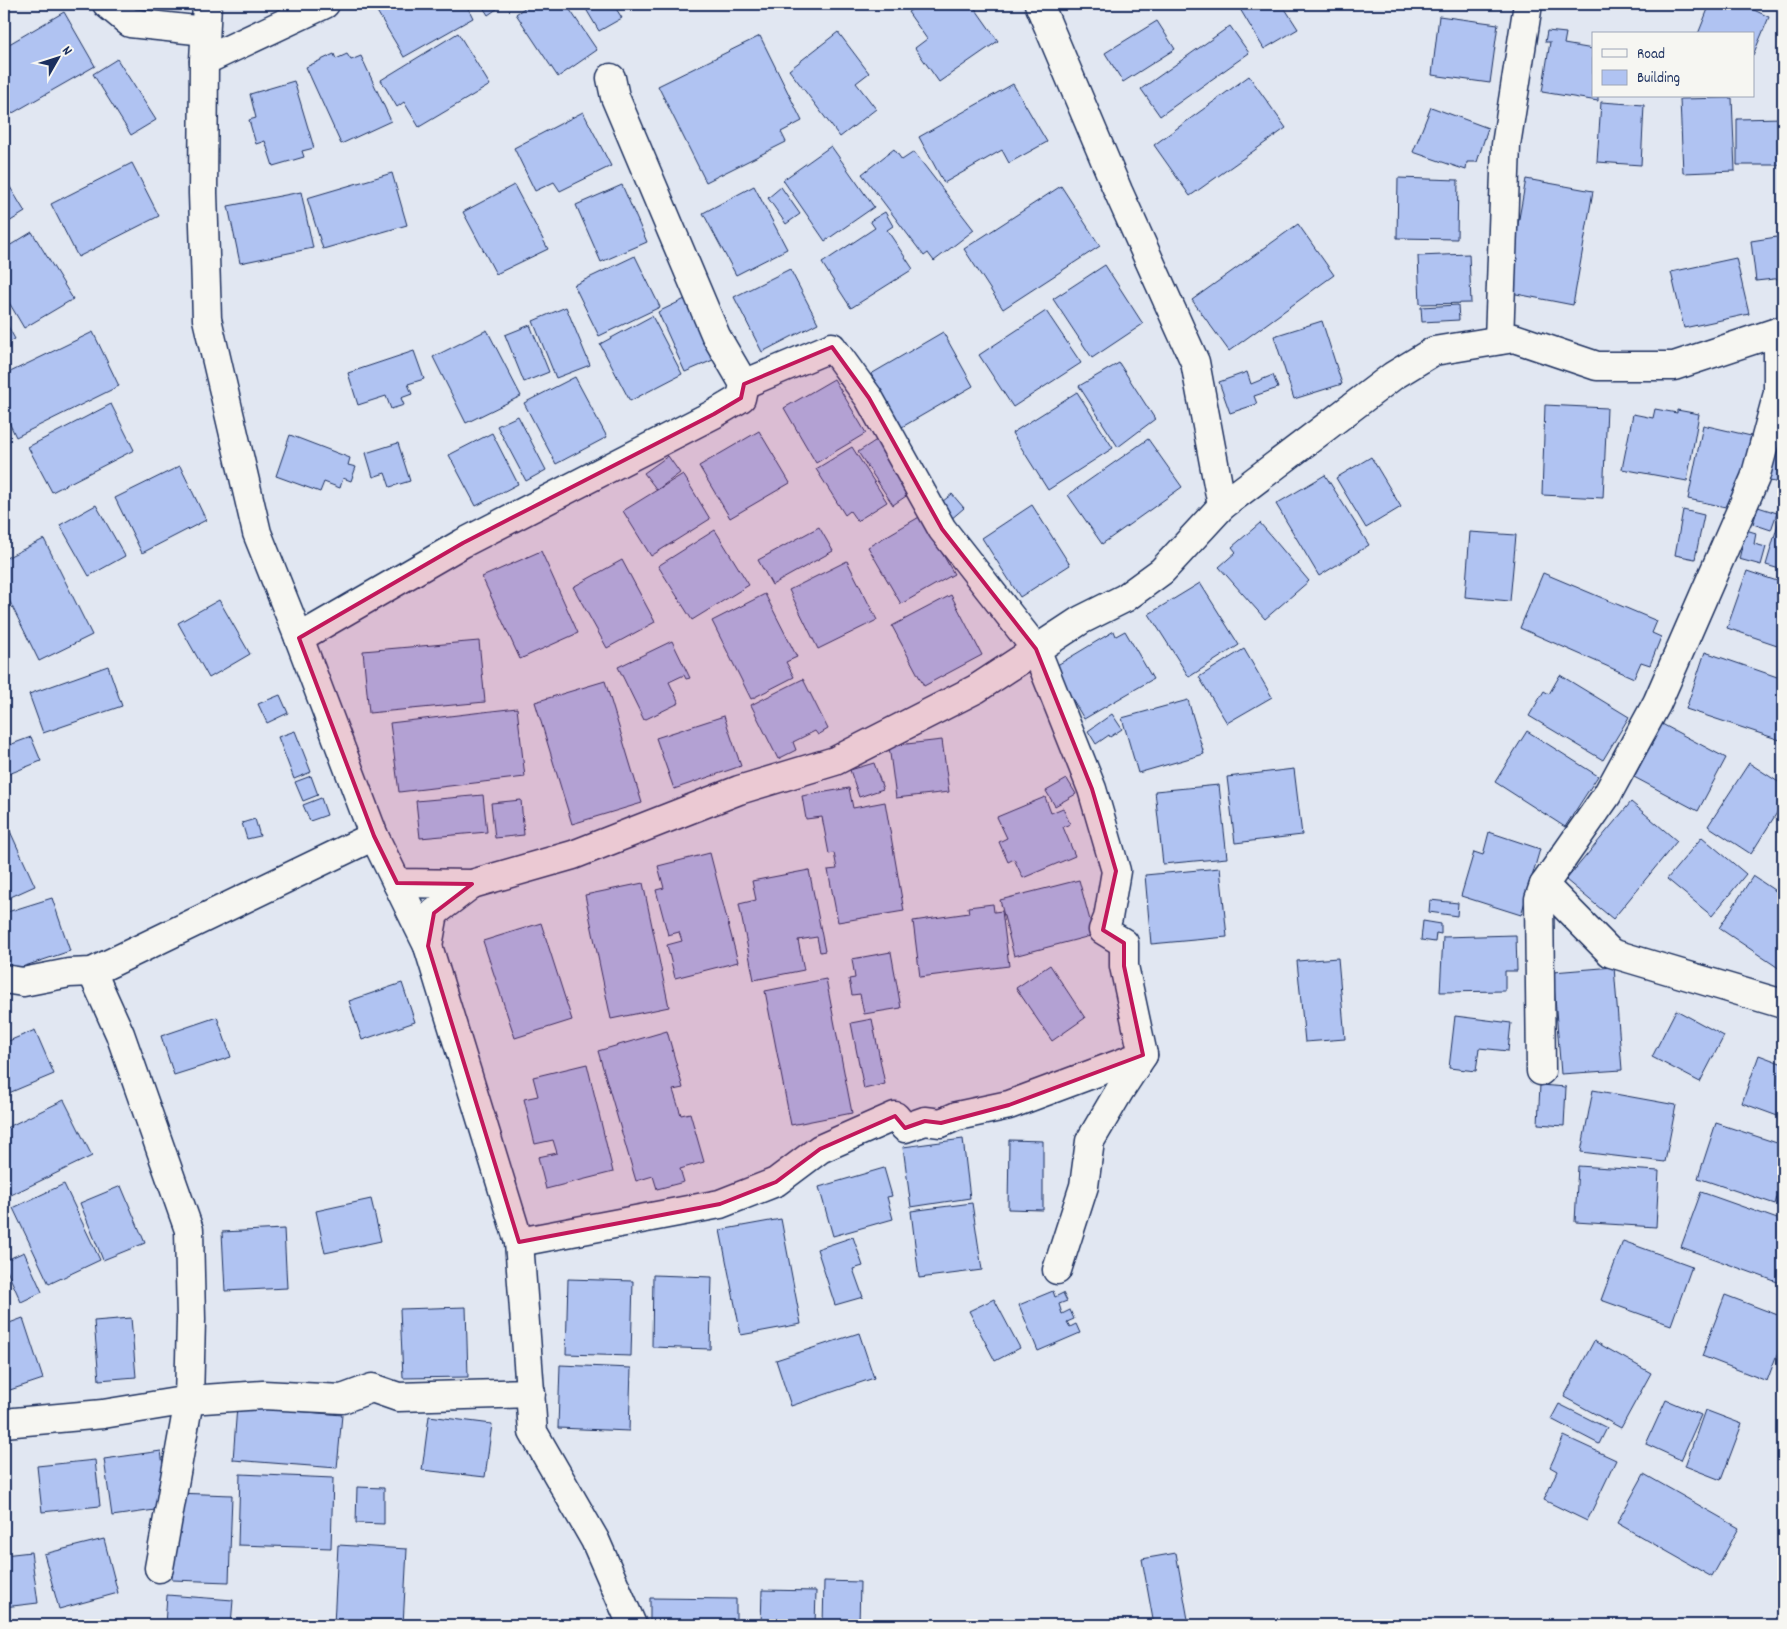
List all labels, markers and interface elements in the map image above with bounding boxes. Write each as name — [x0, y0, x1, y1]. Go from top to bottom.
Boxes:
north arrow — [32, 32, 82, 82]
legend — [1592, 32, 1754, 98]
text: N — [57, 42, 77, 60]
text: Road — [1637, 44, 1665, 66]
text: Building — [1637, 68, 1680, 90]

